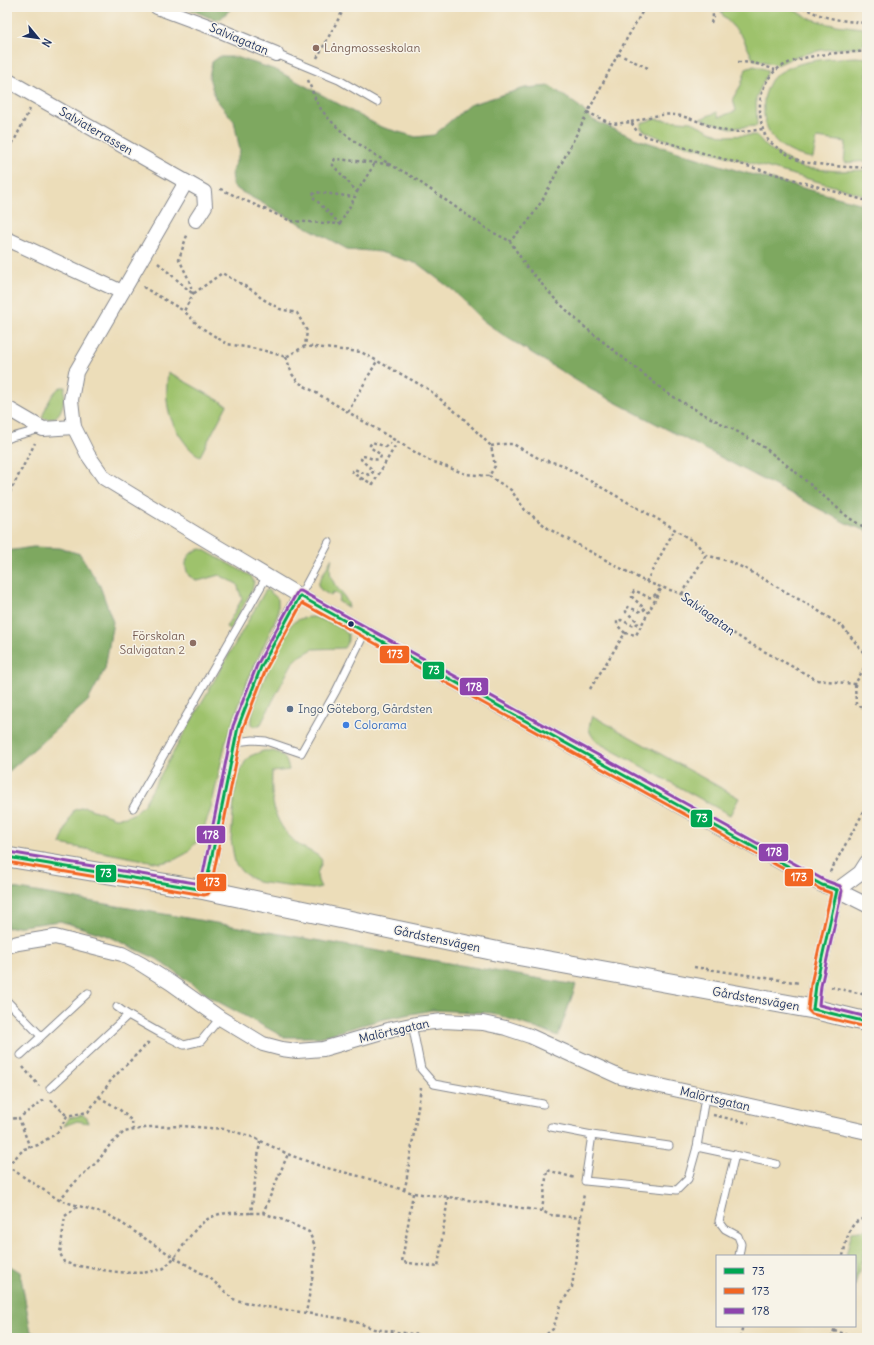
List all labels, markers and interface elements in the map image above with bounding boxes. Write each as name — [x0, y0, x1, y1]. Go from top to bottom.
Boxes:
north arrow — [18, 18, 58, 58]
street label: Salviagatan — [207, 19, 271, 58]
text: N — [39, 36, 55, 50]
place label: Långmosseskolan — [324, 40, 420, 55]
marker: Långmosseskolan — [311, 43, 321, 53]
street label: Salviaterrassen — [57, 103, 136, 158]
street label: Salviagatan — [678, 589, 738, 638]
unlabelled marker — [346, 619, 356, 629]
place label: Förskolan Salvigatan 2 — [119, 628, 185, 657]
marker: Förskolan Salvigatan 2 — [188, 638, 198, 648]
line badge: 173 — [379, 645, 410, 664]
text: 173 — [387, 647, 403, 661]
line badge: 73 — [422, 661, 445, 680]
text: 73 — [428, 663, 440, 677]
line badge: 178 — [459, 677, 489, 696]
text: 178 — [466, 680, 482, 694]
place label: Ingo Göteborg, Gårdsten — [298, 701, 432, 716]
marker: Ingo Göteborg, Gårdsten — [285, 704, 295, 714]
place label: Colorama — [354, 717, 407, 732]
marker: Colorama — [341, 720, 351, 730]
line badge: 73 — [690, 809, 713, 828]
text: 73 — [696, 811, 708, 825]
line badge: 178 — [196, 825, 226, 844]
text: 178 — [203, 828, 219, 842]
line badge: 178 — [758, 843, 789, 862]
text: 178 — [766, 845, 782, 859]
line badge: 73 — [95, 864, 117, 883]
text: 73 — [100, 866, 112, 880]
line badge: 173 — [784, 868, 814, 887]
text: 173 — [791, 870, 807, 884]
line badge: 173 — [196, 873, 227, 892]
text: 173 — [204, 875, 220, 889]
street label: Gårdstensvägen — [392, 922, 482, 955]
street label: Gårdstensvägen — [711, 983, 801, 1014]
street label: Malörtsgatan — [357, 1015, 431, 1046]
street label: Malörtsgatan — [678, 1083, 752, 1114]
legend — [716, 1255, 856, 1327]
text: 73 — [752, 1263, 765, 1278]
text: 173 — [752, 1283, 770, 1298]
text: 178 — [752, 1303, 770, 1318]

